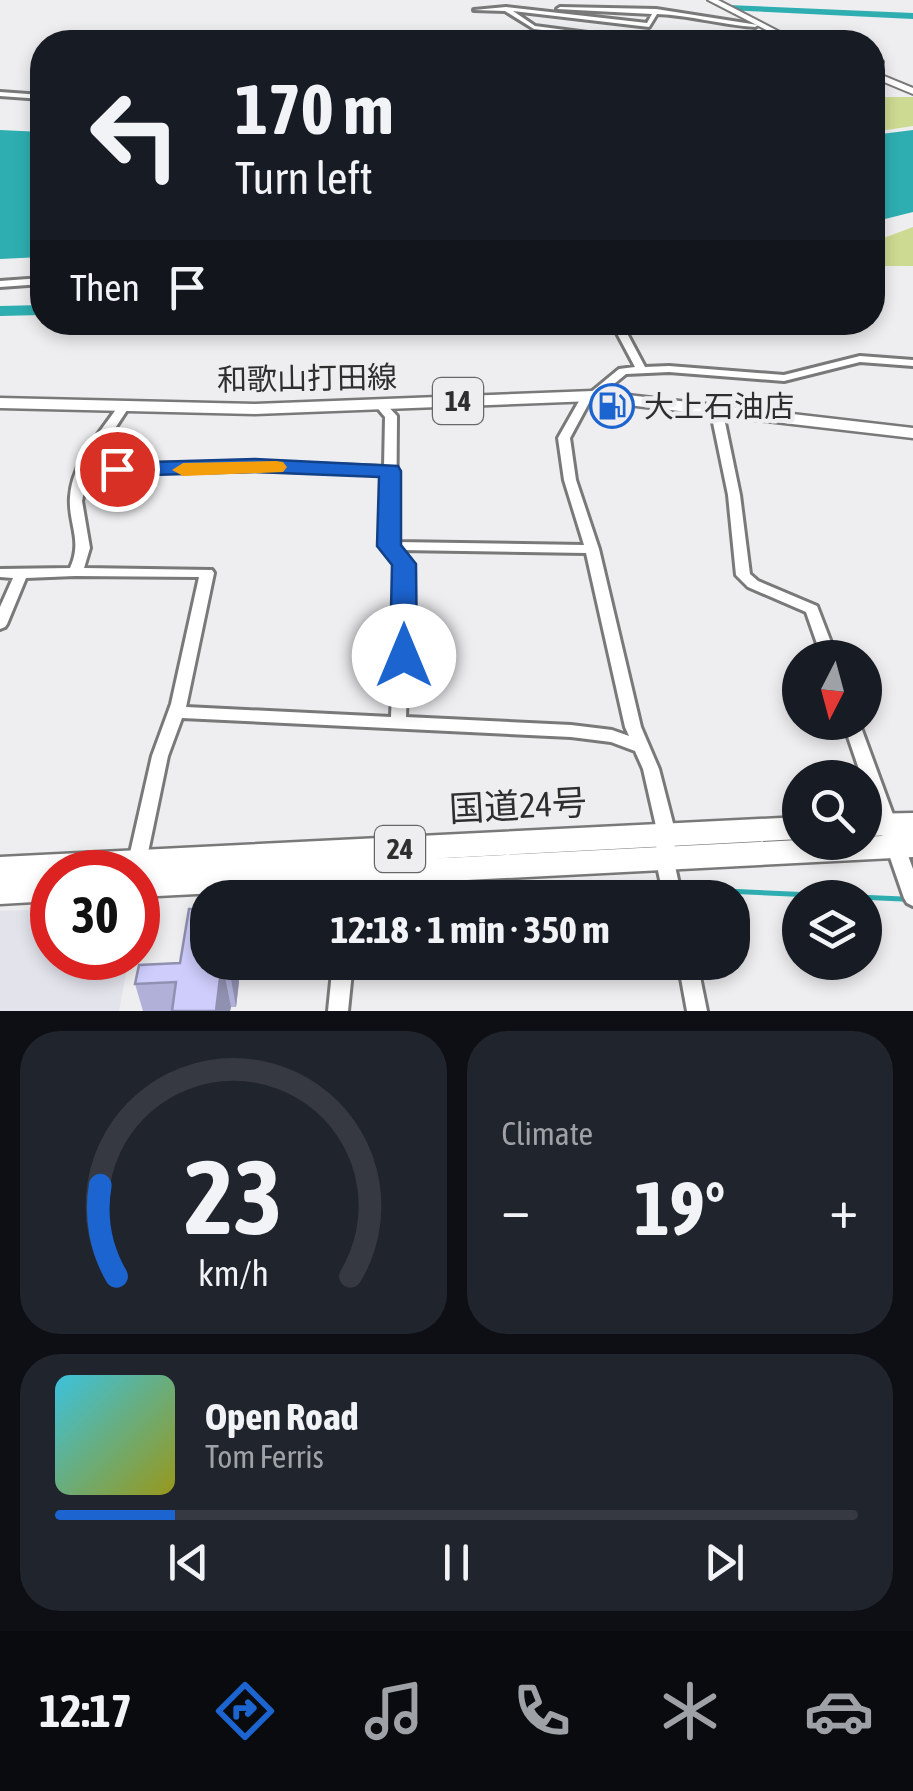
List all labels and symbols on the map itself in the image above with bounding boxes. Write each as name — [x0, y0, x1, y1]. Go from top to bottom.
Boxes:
street label: 和歌山打田線 — [217, 359, 397, 397]
road number: 14 — [433, 378, 483, 424]
fuel station icon: 大上石油店 — [589, 383, 635, 429]
place label: 大上石油店 — [644, 389, 794, 423]
pin — [75, 427, 160, 512]
position arrow — [352, 604, 456, 708]
north arrow — [782, 640, 882, 740]
street label: 国道24号 — [448, 781, 588, 829]
road number: 24 — [375, 826, 425, 872]
speed limit sign: 30 — [30, 850, 160, 980]

